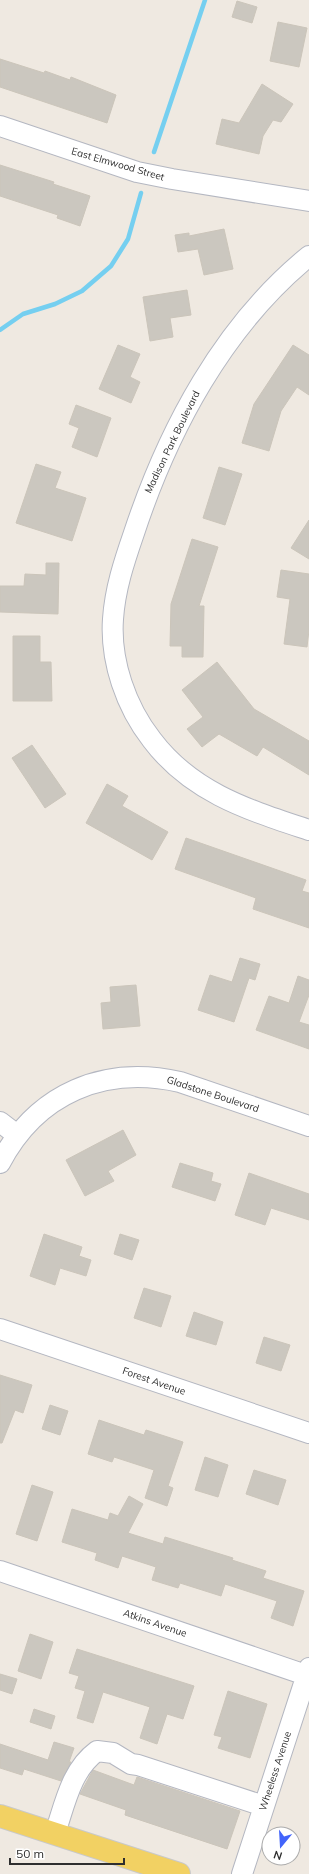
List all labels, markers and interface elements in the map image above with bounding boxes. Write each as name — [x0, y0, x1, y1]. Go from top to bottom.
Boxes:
street label: East Elmwood Street — [70, 145, 166, 184]
street label: Madison Park Boulevard — [141, 389, 203, 495]
street label: Gladstone Boulevard — [165, 1073, 261, 1115]
street label: Forest Avenue — [121, 1364, 187, 1398]
street label: Atkins Avenue — [121, 1606, 189, 1640]
street label: Wheeless Avenue — [256, 1730, 294, 1812]
north arrow — [261, 1826, 301, 1866]
scale bar — [10, 1840, 124, 1866]
text: 50 m — [16, 1846, 44, 1861]
text: N — [272, 1848, 284, 1863]

